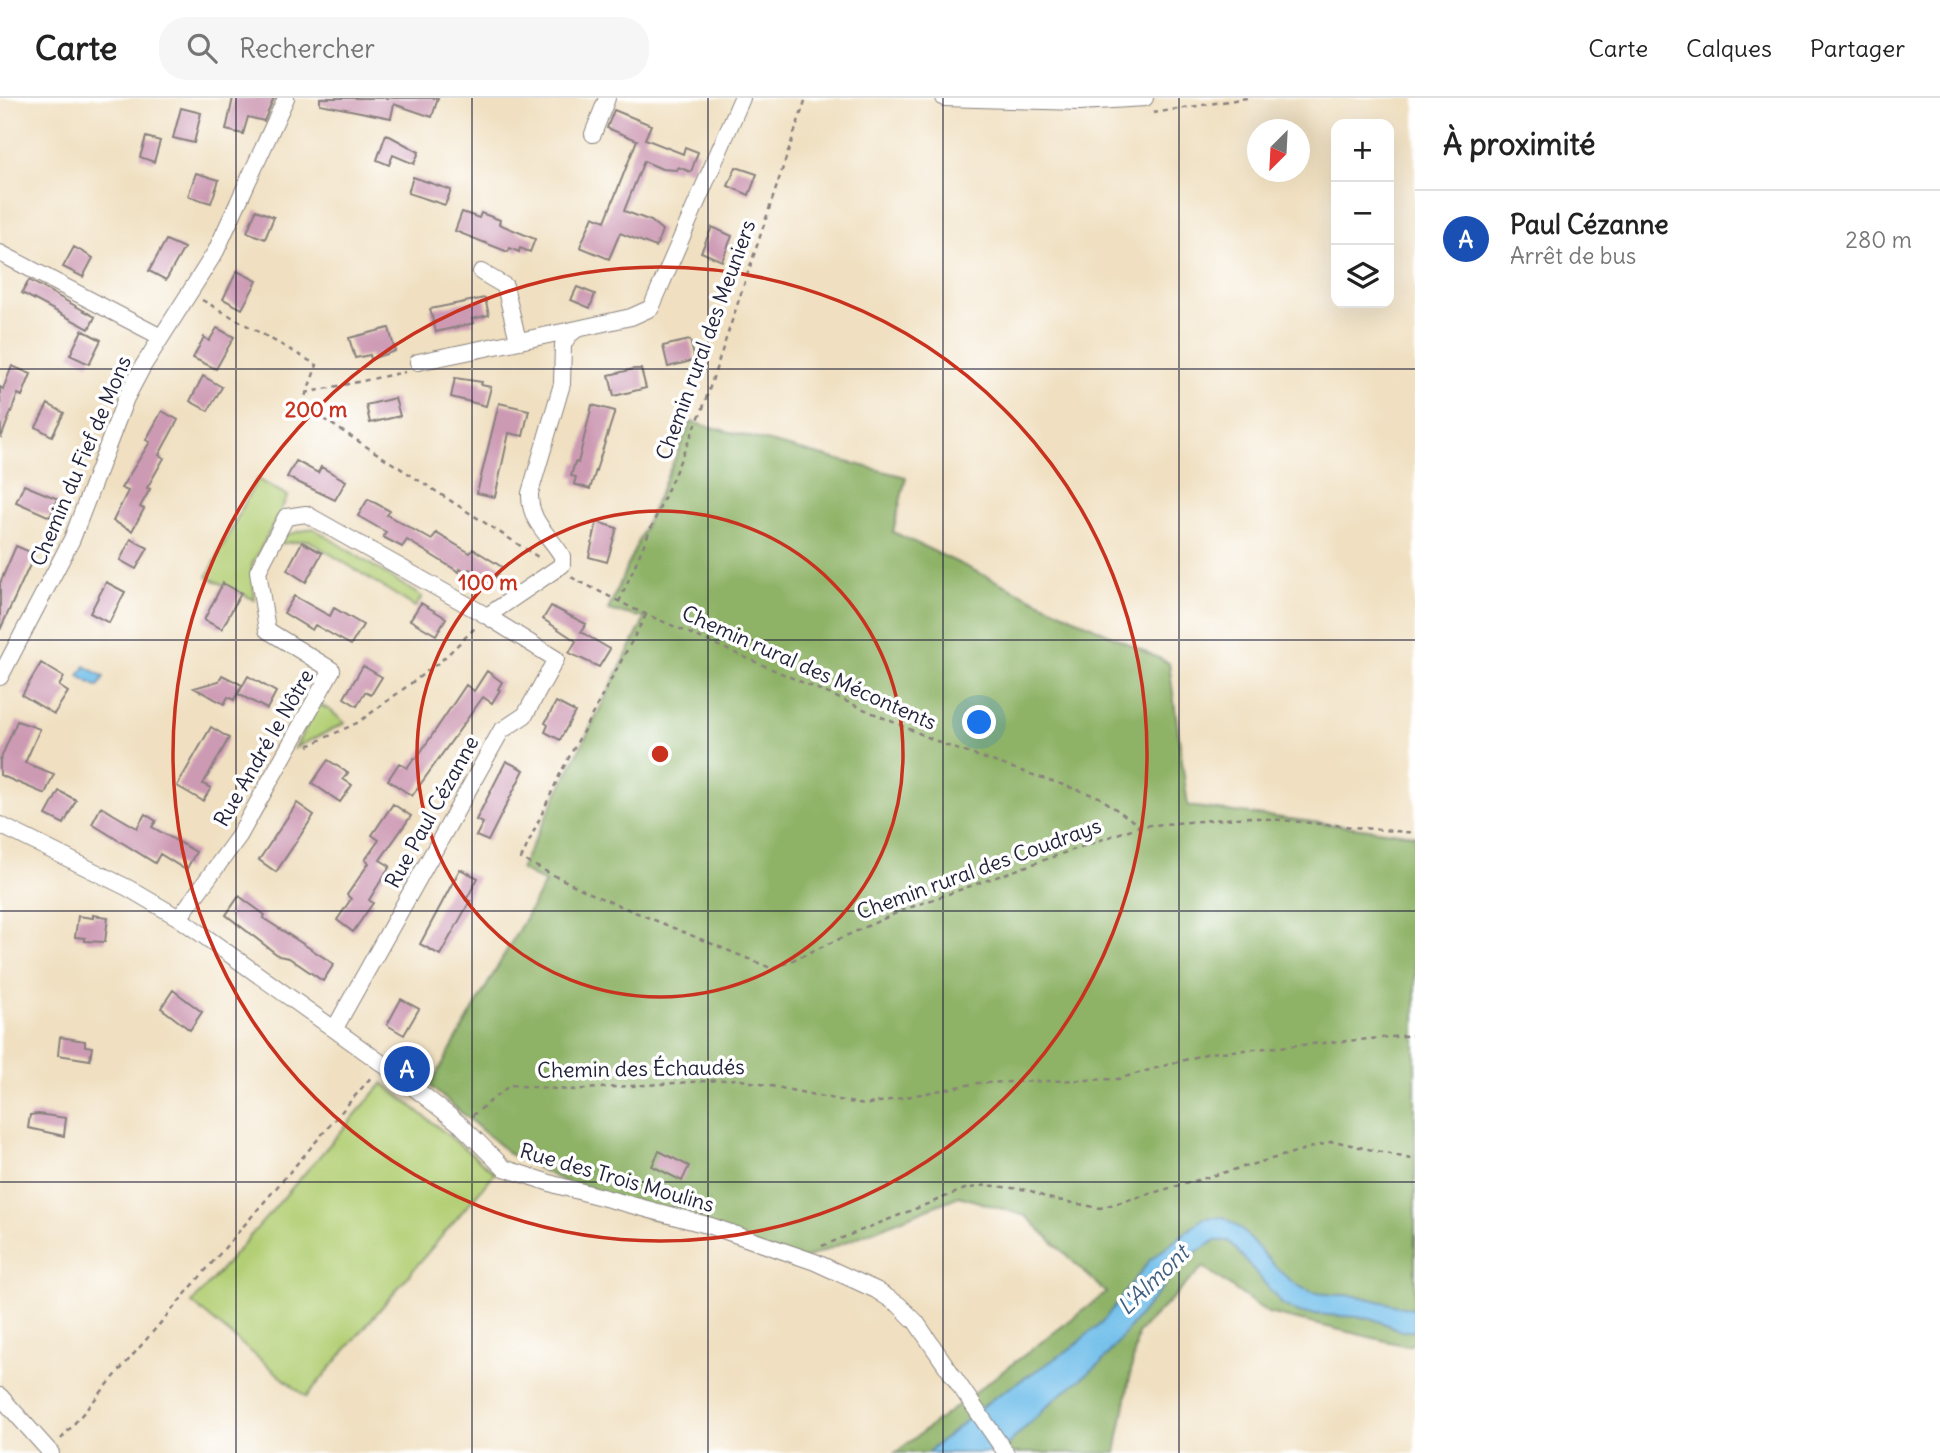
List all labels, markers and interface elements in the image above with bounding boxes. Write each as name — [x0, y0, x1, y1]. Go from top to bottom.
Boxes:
search box — [159, 17, 649, 80]
text: Carte — [35, 27, 117, 69]
icon: search — [183, 29, 221, 67]
text: Rechercher — [239, 32, 375, 65]
text: Carte — [1588, 33, 1648, 63]
text: Calques — [1686, 33, 1772, 63]
text: Partager — [1810, 33, 1905, 63]
north arrow — [1247, 119, 1310, 182]
map controls — [1331, 119, 1394, 308]
button: + — [1331, 119, 1394, 182]
text: À proximité — [1443, 125, 1595, 163]
button: − — [1331, 182, 1394, 245]
text: Paul Cézanne — [1510, 208, 1669, 241]
street label: Chemin rural des Meuniers — [650, 216, 762, 463]
text: A — [1459, 225, 1473, 254]
text: 280 m — [1845, 225, 1912, 254]
text: Arrêt de bus — [1510, 241, 1636, 270]
button: layers — [1331, 245, 1394, 308]
street label: Chemin du Fief de Mons — [24, 352, 137, 570]
text: 200 m — [285, 396, 348, 423]
text: 100 m — [458, 569, 518, 596]
street label: Chemin rural des Mécontents — [678, 599, 941, 736]
street label: Rue André le Nôtre — [208, 664, 320, 831]
your location — [962, 705, 996, 739]
street label: Rue Paul Cézanne — [379, 731, 485, 893]
centre of rings — [648, 742, 672, 766]
street label: Chemin rural des Coudrays — [853, 812, 1105, 925]
pin: A — [384, 1043, 430, 1095]
street label: Chemin des Échaudés — [537, 1053, 745, 1084]
street label: Rue des Trois Moulins — [517, 1137, 717, 1218]
water label: L'Almont — [1111, 1236, 1197, 1321]

